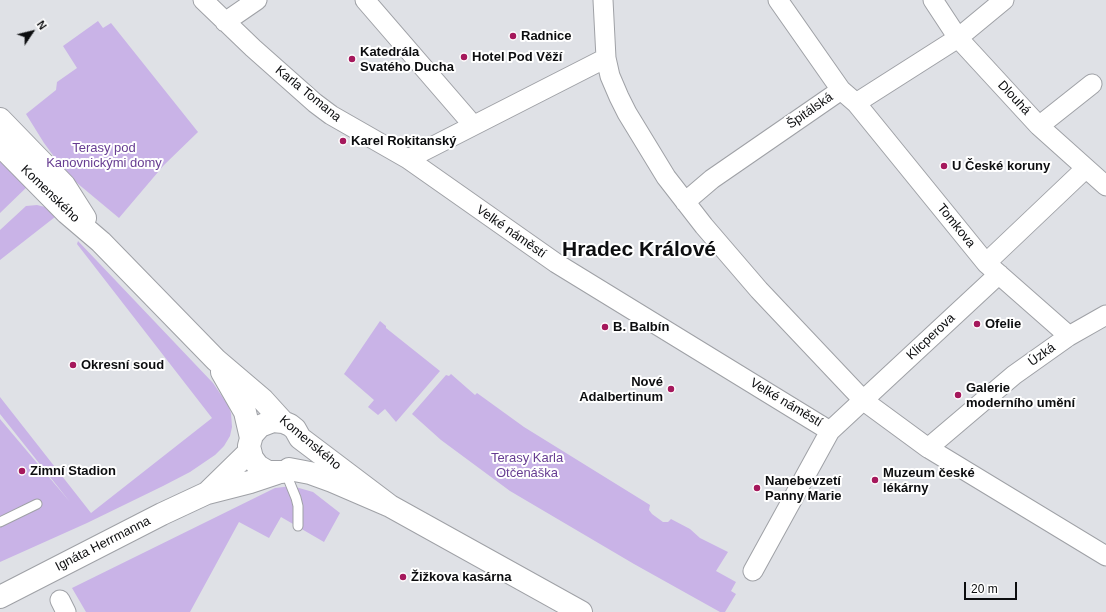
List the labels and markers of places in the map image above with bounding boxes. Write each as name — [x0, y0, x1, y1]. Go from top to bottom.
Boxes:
place label: Radnice — [521, 28, 572, 44]
marker: Radnice — [508, 31, 518, 41]
place label: Katedrála Svatého Ducha — [360, 44, 454, 75]
place label: Hotel Pod Věží — [472, 49, 562, 65]
marker: Hotel Pod Věží — [459, 52, 469, 62]
marker: Katedrála Svatého Ducha — [347, 54, 357, 64]
place label: Karel Rokitanský — [351, 133, 456, 149]
marker: Karel Rokitanský — [338, 136, 348, 146]
place label: U České koruny — [952, 158, 1050, 174]
marker: U České koruny — [939, 161, 949, 171]
place label: Ofelie — [985, 316, 1021, 332]
place label: B. Balbín — [613, 319, 669, 335]
marker: Ofelie — [972, 319, 982, 329]
marker: B. Balbín — [600, 322, 610, 332]
place label: Okresní soud — [81, 357, 164, 373]
marker: Okresní soud — [68, 360, 78, 370]
place label: Nové Adalbertinum — [579, 374, 663, 405]
place label: Galerie moderního umění — [966, 380, 1075, 411]
marker: Nové Adalbertinum — [666, 384, 676, 394]
marker: Galerie moderního umění — [953, 390, 963, 400]
place label: Zimní Stadion — [30, 463, 116, 479]
place label: Muzeum české lékárny — [883, 465, 975, 496]
marker: Zimní Stadion — [17, 466, 27, 476]
place label: Nanebevzetí Panny Marie — [765, 473, 842, 504]
marker: Muzeum české lékárny — [870, 475, 880, 485]
marker: Nanebevzetí Panny Marie — [752, 483, 762, 493]
place label: Žižkova kasárna — [411, 569, 511, 585]
marker: Žižkova kasárna — [398, 572, 408, 582]

